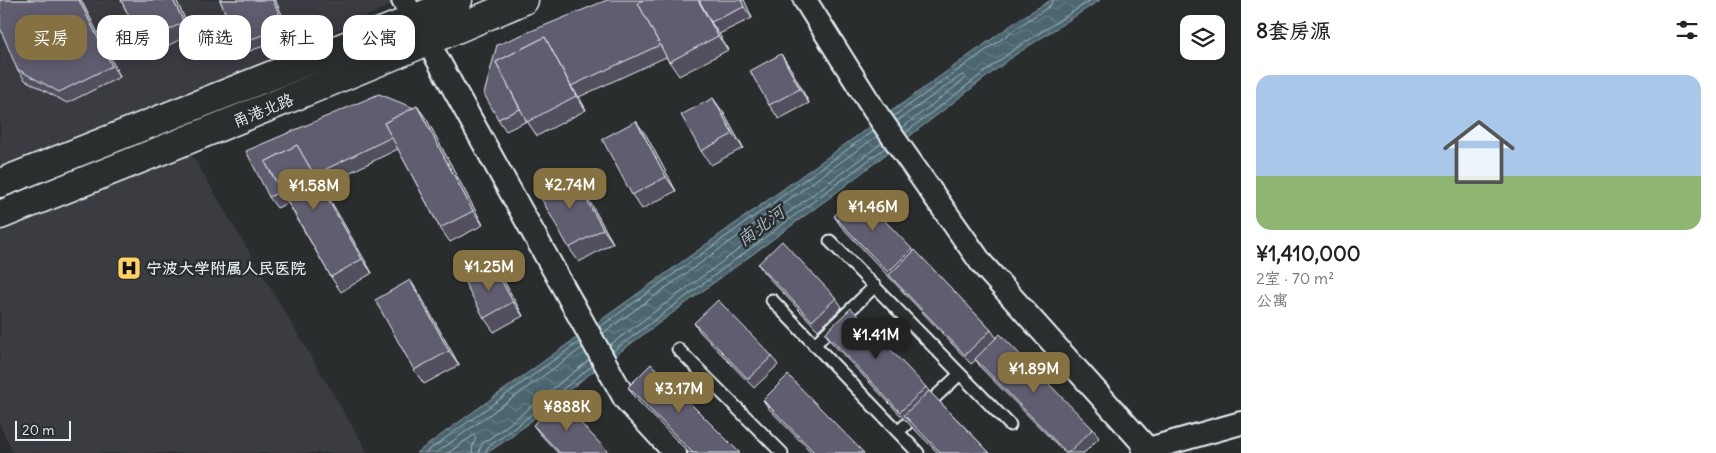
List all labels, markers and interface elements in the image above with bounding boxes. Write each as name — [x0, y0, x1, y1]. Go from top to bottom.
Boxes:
chip: 买房 — [15, 15, 87, 60]
chip: 租房 — [97, 15, 169, 60]
chip: 筛选 — [179, 15, 251, 60]
chip: 新上 — [261, 15, 333, 60]
chip: 公寓 — [343, 15, 415, 60]
map controls — [1180, 15, 1225, 60]
button: layers — [1180, 15, 1225, 60]
icon: filters — [1673, 16, 1701, 44]
text: 8套房源 — [1256, 17, 1331, 44]
street label: 甬港北路 — [230, 89, 296, 131]
icon: home — [1434, 107, 1524, 197]
pin: ¥1.58M — [273, 168, 355, 211]
pin: ¥2.74M — [529, 168, 611, 210]
text: ¥2.74M — [544, 174, 596, 194]
text: ¥1.58M — [289, 175, 339, 195]
pin: ¥1.46M — [832, 190, 914, 232]
text: ¥1.46M — [848, 196, 898, 216]
water label: 南北河 — [732, 198, 792, 251]
text: ¥1,410,000 — [1256, 240, 1361, 267]
pin: ¥1.25M — [448, 250, 530, 292]
hospital icon: 宁波大学附属人民医院 — [116, 255, 142, 281]
text: ¥1.25M — [464, 256, 514, 276]
place label: 宁波大学附属人民医院 — [146, 258, 306, 278]
text: 2室 · 70 m² — [1256, 268, 1334, 288]
text: 公寓 — [1256, 290, 1288, 310]
pin: ¥1.41M — [835, 318, 917, 360]
text: ¥1.41M — [852, 324, 900, 344]
pin: ¥1.89M — [993, 352, 1075, 394]
text: ¥1.89M — [1009, 358, 1059, 378]
pin: ¥3.17M — [638, 372, 720, 414]
text: ¥3.17M — [655, 378, 703, 398]
pin: ¥888K — [532, 390, 602, 432]
text: ¥888K — [544, 396, 590, 416]
scale bar — [15, 418, 71, 441]
text: 20 m — [22, 421, 55, 439]

